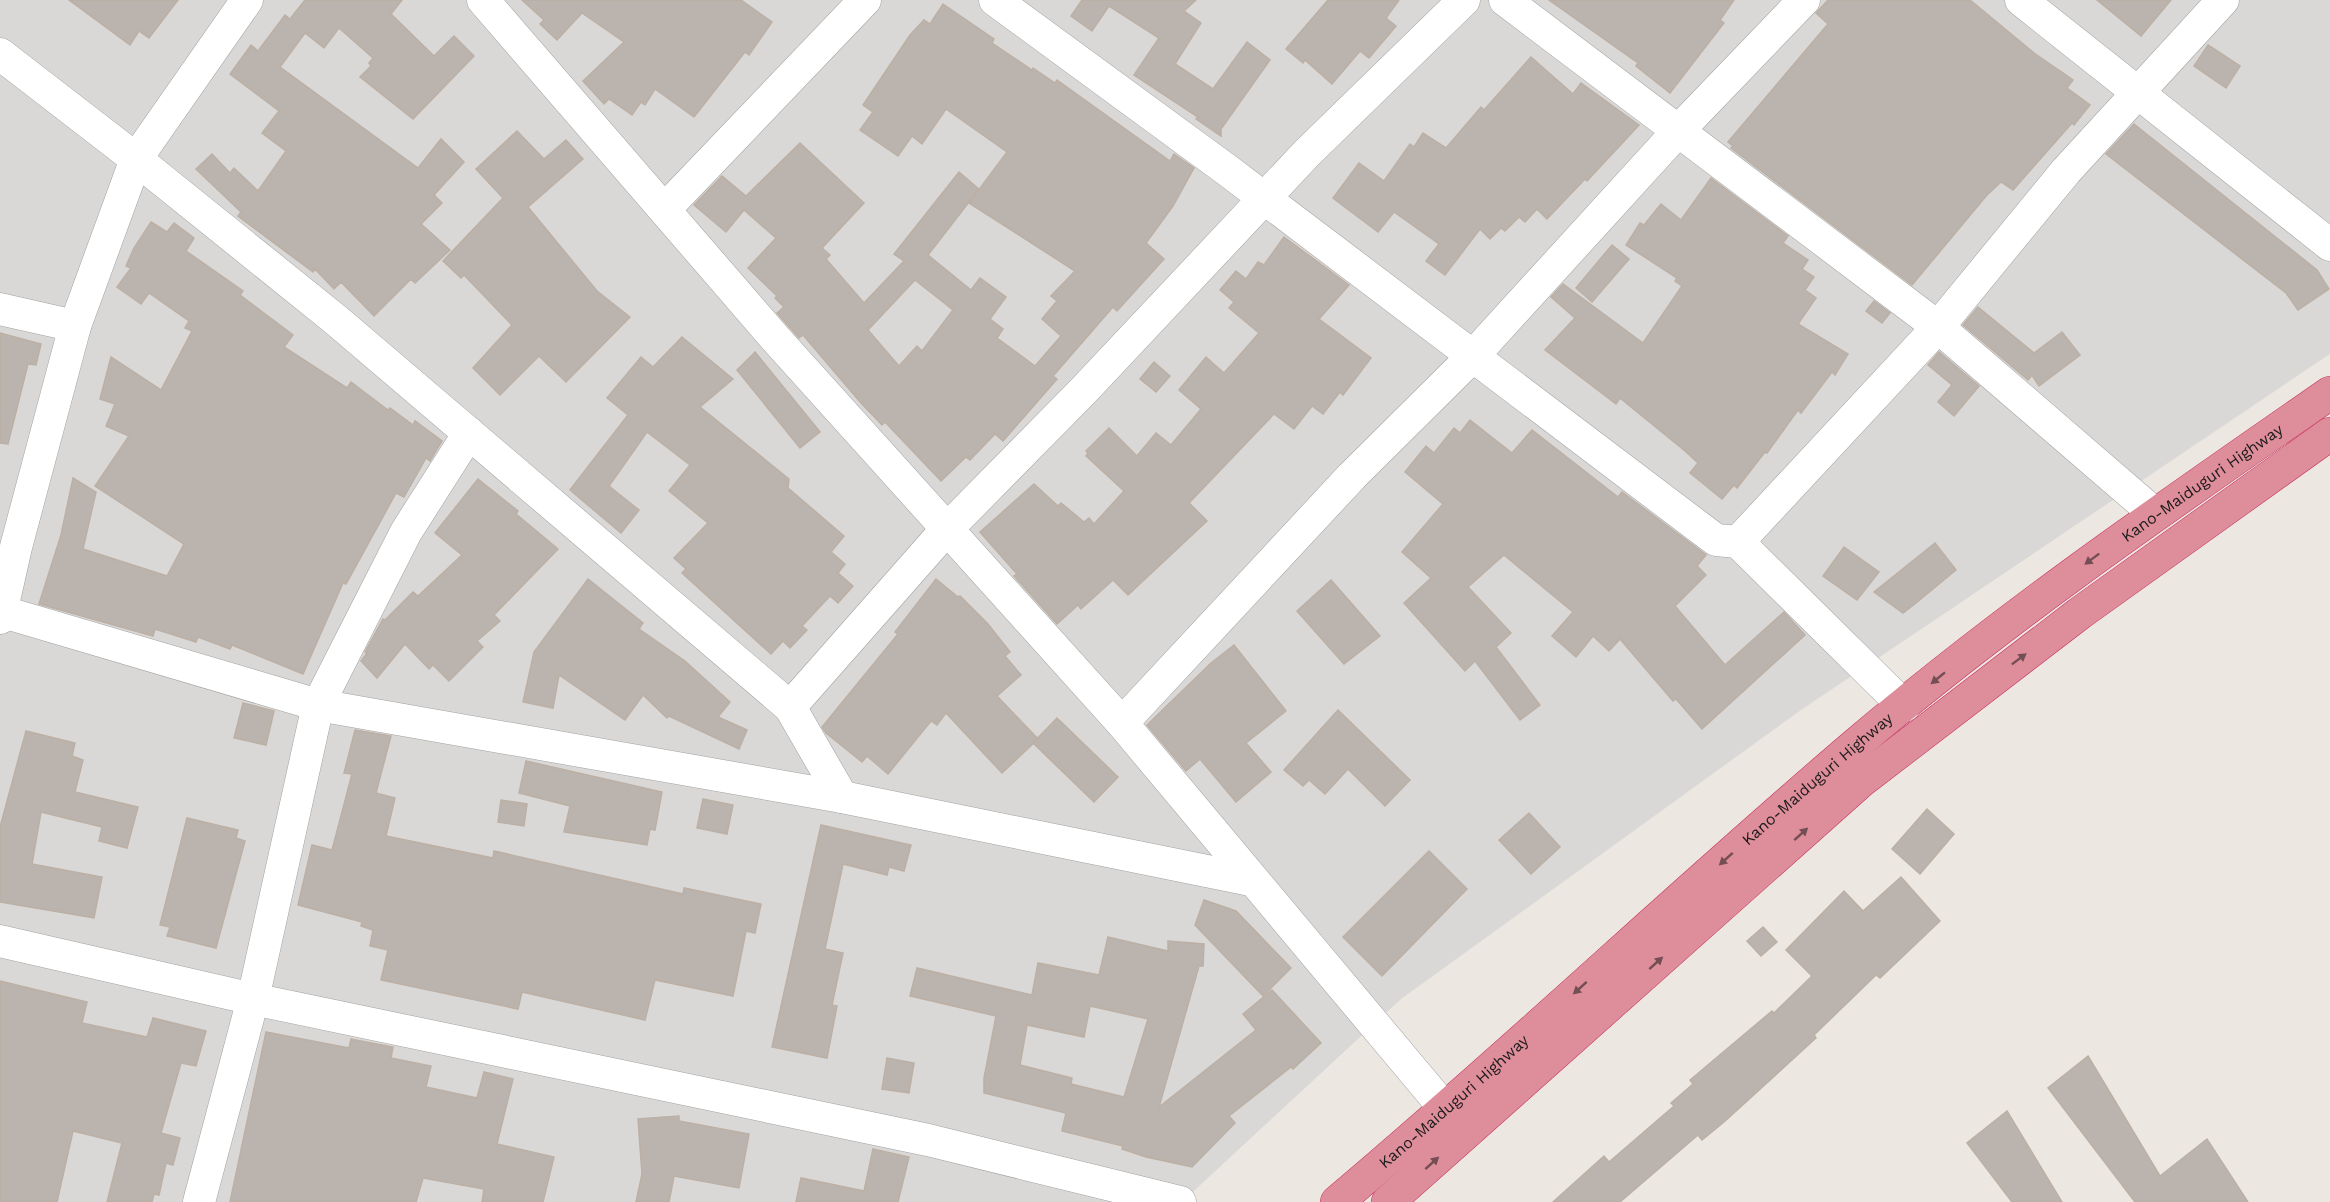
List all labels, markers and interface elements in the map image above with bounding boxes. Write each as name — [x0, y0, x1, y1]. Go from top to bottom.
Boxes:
street label: Kano-Maiduguri Highway — [2117, 419, 2287, 546]
one-way arrow — [2085, 552, 2100, 564]
one-way arrow — [2010, 653, 2026, 665]
one-way arrow — [1931, 671, 1946, 684]
street label: Kano-Maiduguri Highway — [1738, 708, 1897, 849]
one-way arrow — [1794, 827, 1809, 841]
one-way arrow — [1718, 852, 1733, 866]
one-way arrow — [1648, 957, 1663, 970]
one-way arrow — [1573, 981, 1588, 994]
street label: Kano-Maiduguri Highway — [1375, 1030, 1533, 1172]
one-way arrow — [1424, 1156, 1439, 1170]

